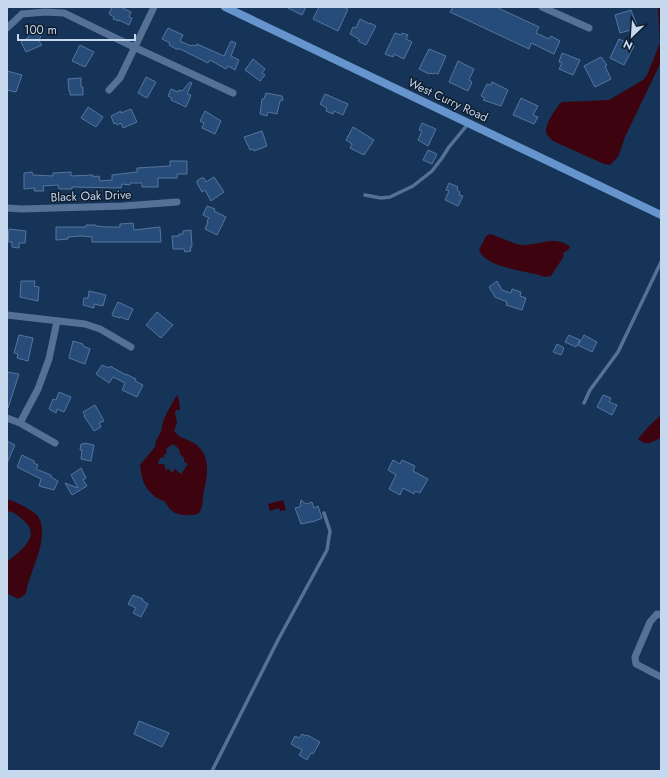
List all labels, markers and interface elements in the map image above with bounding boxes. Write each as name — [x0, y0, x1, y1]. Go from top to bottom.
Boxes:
scale bar — [18, 16, 135, 42]
north arrow — [612, 16, 652, 56]
text: 100 m — [24, 21, 57, 39]
text: N — [620, 36, 635, 54]
street label: West Curry Road — [405, 74, 491, 126]
street label: Black Oak Drive — [50, 186, 132, 206]

